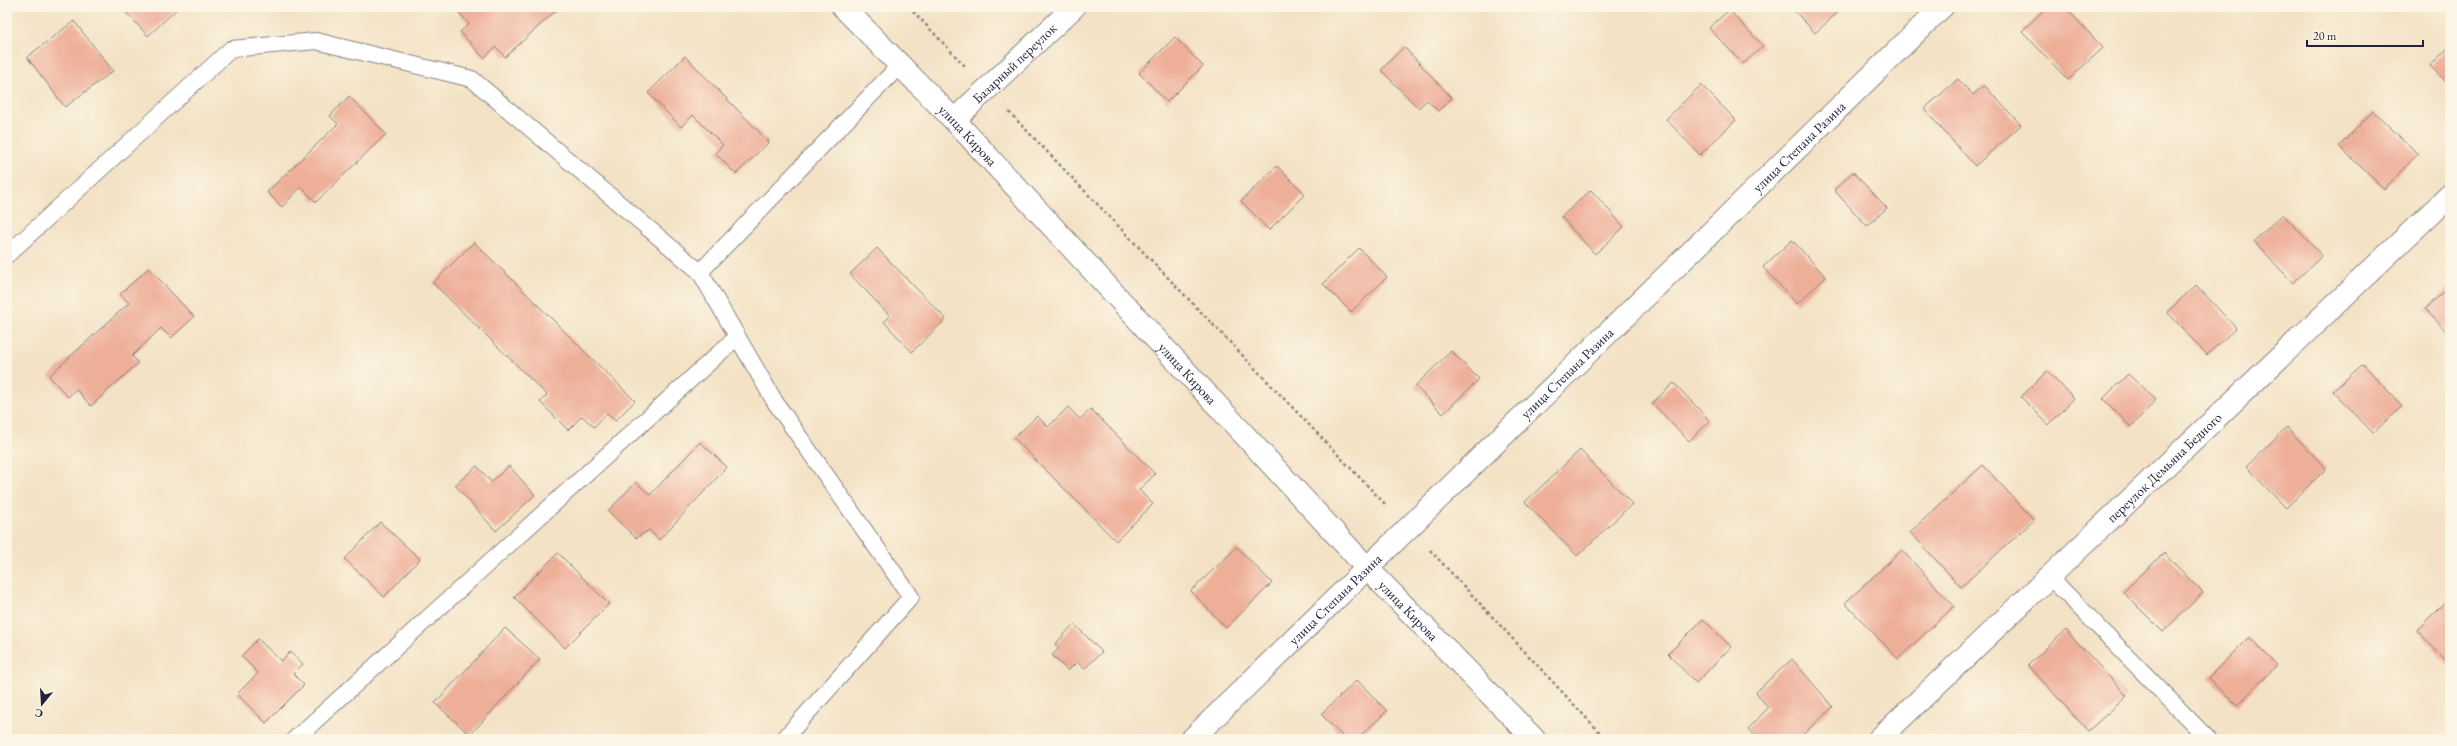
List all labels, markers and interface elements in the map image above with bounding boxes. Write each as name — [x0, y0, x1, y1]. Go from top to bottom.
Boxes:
street label: Базарный переулок — [968, 19, 1061, 107]
scale bar — [2307, 22, 2423, 48]
text: 20 m — [2313, 28, 2337, 44]
street label: улица Степана Разина — [1748, 97, 1850, 196]
street label: улица Кирова — [935, 101, 1001, 170]
street label: улица Степана Разина — [1517, 323, 1618, 422]
street label: улица Кирова — [1155, 339, 1221, 408]
street label: переулок Демьяна Бедного — [2103, 408, 2226, 526]
street label: улица Степана Разина — [1285, 550, 1386, 649]
street label: улица Кирова — [1375, 576, 1442, 645]
north arrow — [22, 684, 62, 724]
text: С — [33, 706, 45, 721]

